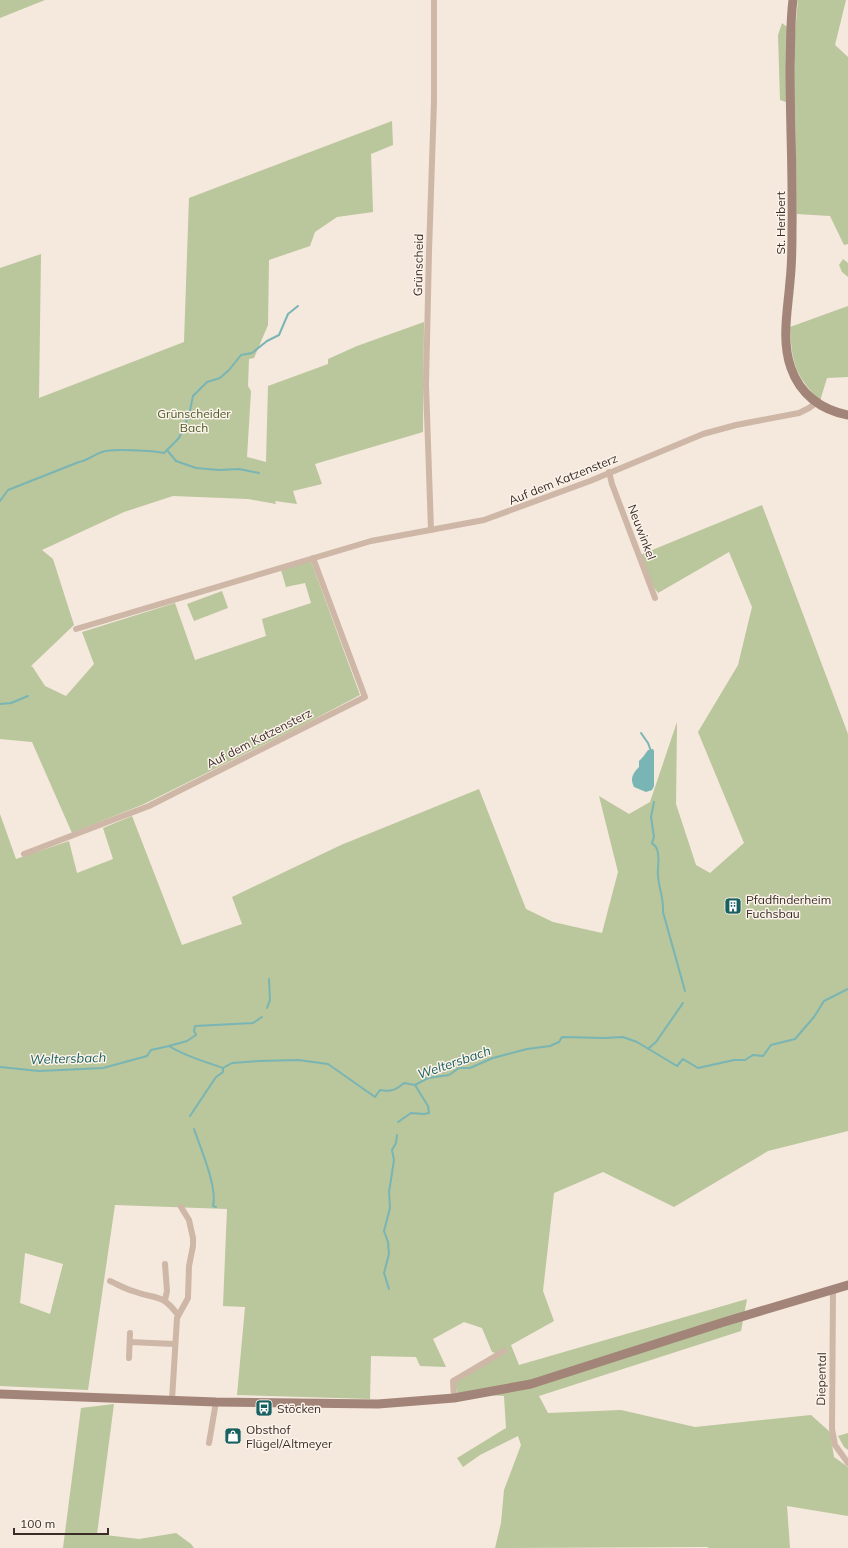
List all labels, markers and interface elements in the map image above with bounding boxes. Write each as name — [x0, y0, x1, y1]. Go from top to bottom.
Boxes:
street label: St. Heribert — [773, 191, 788, 255]
street label: Grünscheid — [410, 234, 426, 296]
park label: Grünscheider Bach — [157, 406, 231, 435]
street label: Auf dem Katzensterz — [506, 450, 620, 508]
street label: Neuwinkel — [625, 502, 659, 562]
street label: Auf dem Katzensterz — [204, 705, 314, 771]
place label: Pfadfinderheim Fuchsbau — [746, 892, 831, 921]
building icon: Pfadfinderheim Fuchsbau — [723, 896, 743, 916]
water label: Weltersbach — [415, 1042, 493, 1082]
water label: Weltersbach — [30, 1049, 106, 1067]
street label: Diepental — [813, 1352, 829, 1406]
bus stop icon: Stöcken — [254, 1398, 274, 1418]
place label: Stöcken — [277, 1401, 321, 1416]
place label: Obsthof Flügel/Altmeyer — [246, 1422, 333, 1451]
shop icon: Obsthof Flügel/Altmeyer — [223, 1426, 243, 1446]
scale bar — [14, 1510, 108, 1536]
text: 100 m — [20, 1516, 55, 1531]

